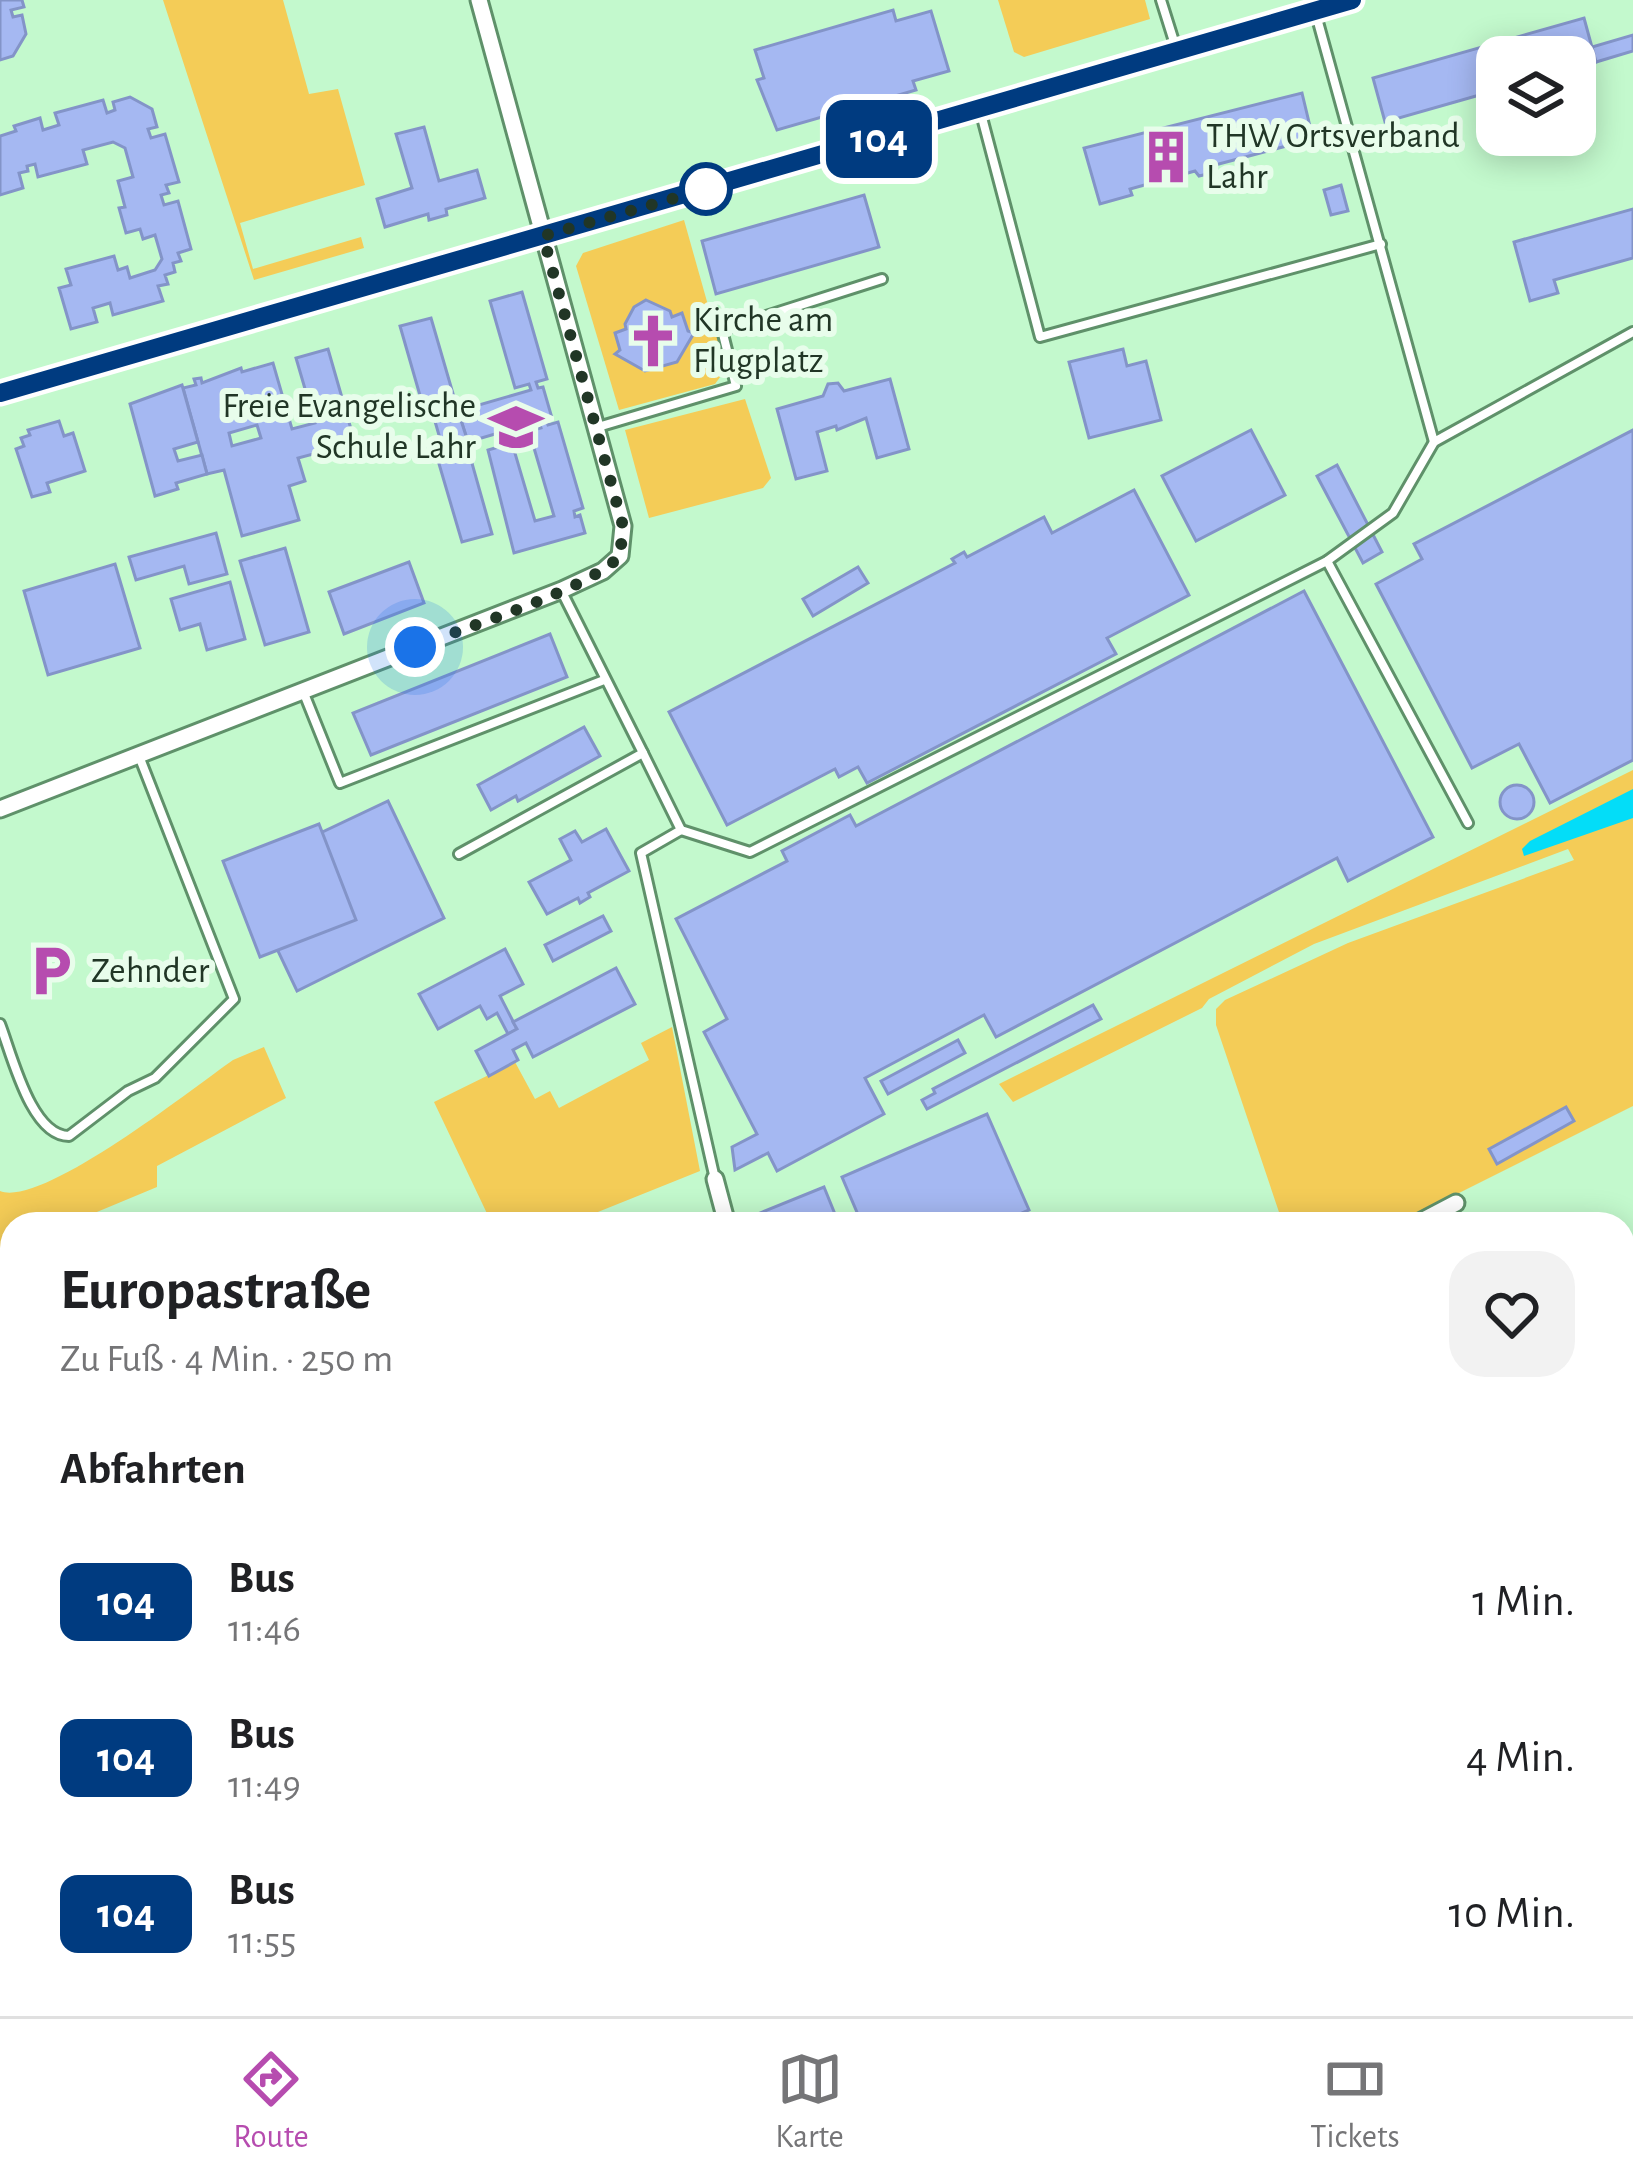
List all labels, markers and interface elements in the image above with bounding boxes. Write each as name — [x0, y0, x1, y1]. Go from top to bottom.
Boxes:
map controls — [1476, 36, 1596, 156]
button: layers — [1476, 36, 1596, 156]
line badge: 104 — [810, 100, 948, 178]
text: 104 — [850, 118, 908, 160]
place label: THW Ortsverband Lahr — [1206, 118, 1460, 195]
building icon: THW Ortsverband Lahr — [1137, 128, 1195, 186]
unlabelled marker — [681, 164, 731, 214]
place label: Kirche am Flugplatz — [693, 302, 833, 379]
church icon: Kirche am Flugplatz — [624, 312, 682, 370]
place label: Freie Evangelische Schule Lahr — [222, 388, 476, 465]
school or university icon: Freie Evangelische Schule Lahr — [487, 398, 545, 456]
your location — [385, 617, 445, 677]
parking icon: Zehnder — [22, 942, 80, 1000]
place label: Zehnder — [91, 953, 210, 989]
button: heart — [1449, 1251, 1575, 1377]
text: Europastraße — [60, 1262, 371, 1319]
text: Zu Fuß · 4 Min. · 250 m — [60, 1340, 393, 1379]
text: Abfahrten — [60, 1447, 246, 1492]
text: Bus — [228, 1556, 295, 1601]
text: 1 Min. — [1472, 1579, 1575, 1624]
text: 104 — [97, 1581, 155, 1623]
text: 11:46 — [228, 1610, 301, 1649]
text: Bus — [228, 1712, 295, 1757]
text: 4 Min. — [1466, 1735, 1575, 1780]
text: 104 — [97, 1737, 155, 1779]
text: 11:49 — [228, 1766, 301, 1805]
text: Bus — [228, 1868, 295, 1913]
text: 10 Min. — [1448, 1891, 1575, 1936]
text: 104 — [97, 1893, 155, 1935]
text: 11:55 — [228, 1922, 296, 1961]
tab: Route — [233, 2046, 309, 2158]
tab: Karte — [775, 2046, 844, 2158]
tab: Tickets — [1310, 2046, 1400, 2158]

